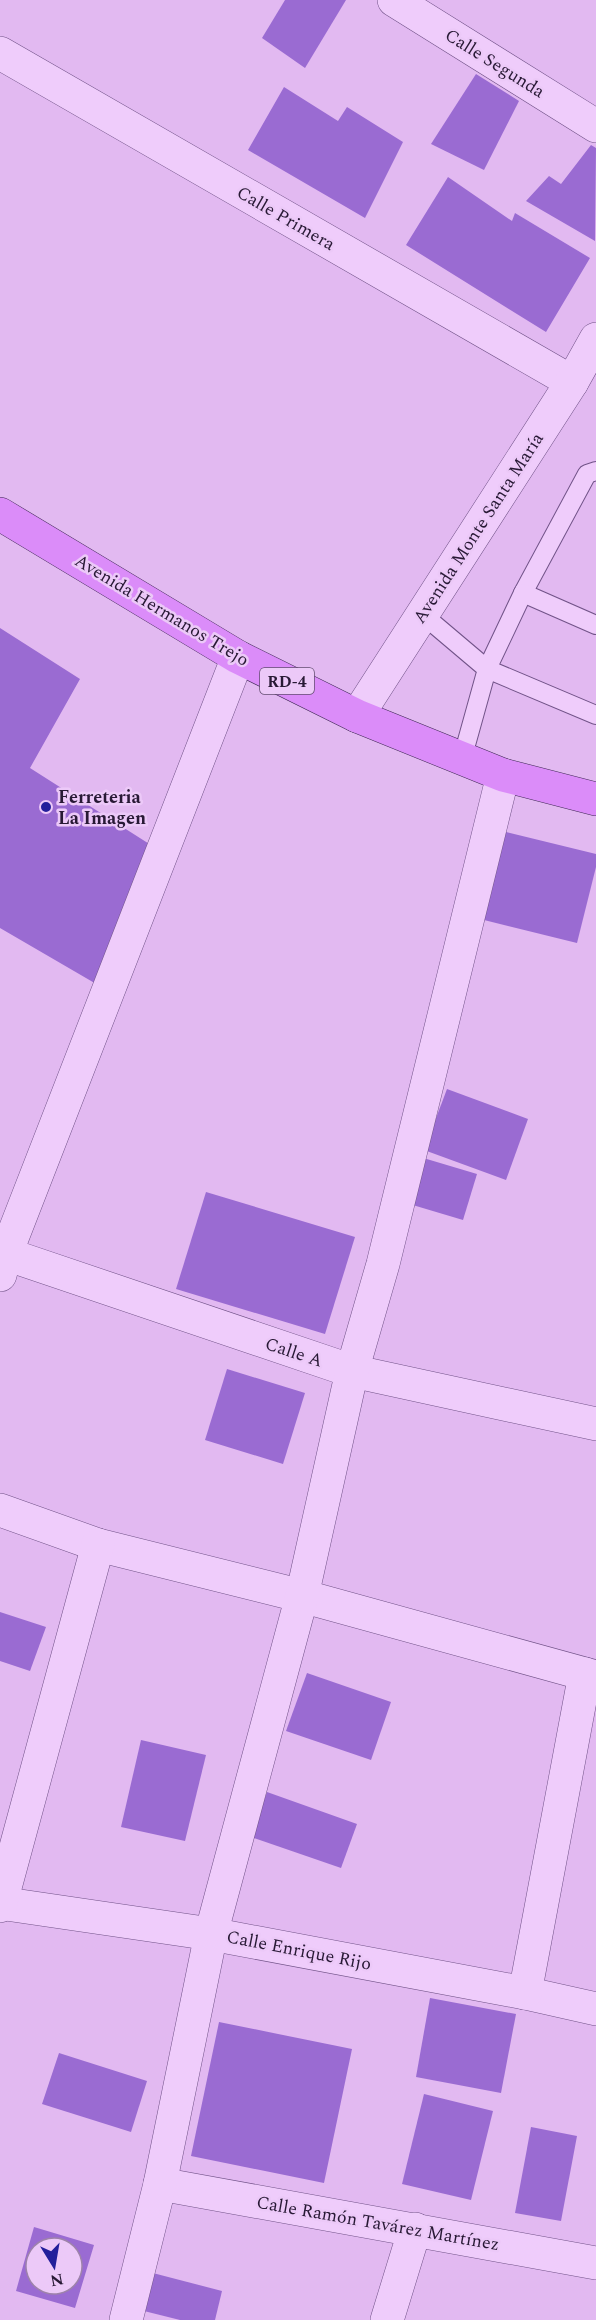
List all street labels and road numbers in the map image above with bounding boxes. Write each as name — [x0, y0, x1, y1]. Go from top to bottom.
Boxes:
street label: Calle Segunda — [439, 22, 550, 105]
street label: Calle Primera — [231, 179, 340, 258]
street label: Avenida Monte Santa María — [406, 427, 551, 629]
street label: Avenida Hermanos Trejo — [69, 547, 254, 673]
road number: RD-4 — [260, 668, 314, 694]
street label: Calle A — [262, 1331, 326, 1374]
street label: Calle Enrique Rijo — [224, 1923, 374, 1978]
street label: Calle Ramón Tavárez Martínez — [254, 2189, 502, 2258]

